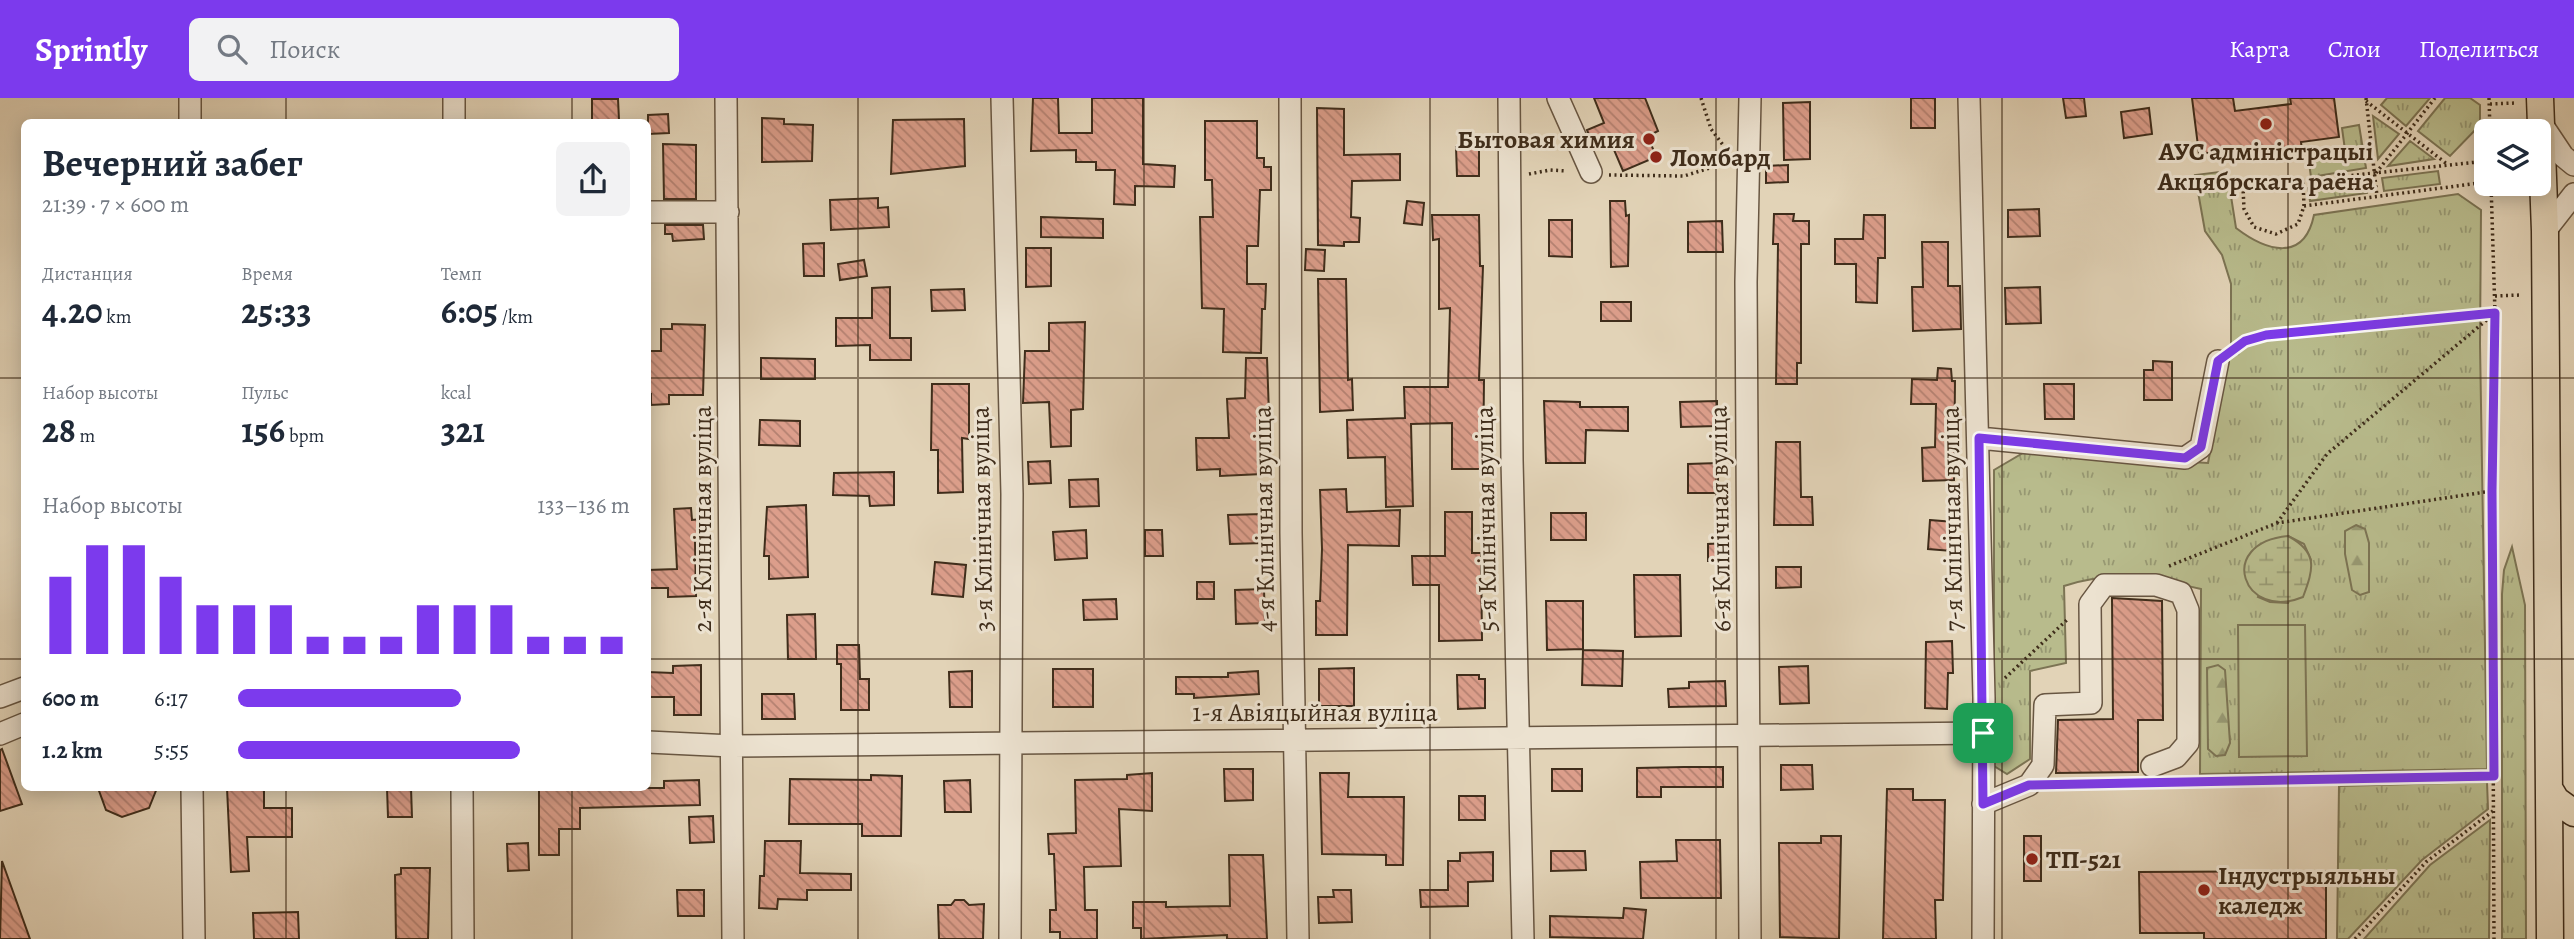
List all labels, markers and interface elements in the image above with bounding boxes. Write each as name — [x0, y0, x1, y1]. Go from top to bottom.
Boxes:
search box — [189, 18, 679, 81]
text: Sprintly — [35, 27, 147, 72]
icon: search — [213, 30, 251, 68]
text: Поиск — [269, 32, 340, 67]
text: Карта — [2229, 33, 2290, 65]
text: Слои — [2328, 33, 2381, 65]
text: Поделиться — [2419, 33, 2539, 65]
marker: АУС адміністрацыі Акцябрскага раёна — [2258, 116, 2274, 132]
map controls — [2474, 119, 2551, 196]
button: layers — [2474, 119, 2551, 196]
place label: Бытовая химия — [1457, 122, 1635, 157]
marker: Бытовая химия — [1641, 131, 1657, 147]
place label: АУС адміністрацыі Акцябрскага раёна — [2157, 134, 2375, 199]
text: Вечерний забег — [42, 137, 303, 189]
place label: Ломбард — [1670, 140, 1771, 175]
button: share — [556, 142, 630, 216]
marker: Ломбард — [1648, 149, 1664, 165]
text: 21:39 · 7 × 600 m — [42, 189, 189, 220]
text: Дистанция — [42, 261, 133, 287]
text: Время — [241, 261, 293, 287]
text: Темп — [441, 261, 482, 287]
text: 4.20 — [42, 287, 103, 335]
text: 25:33 — [241, 287, 312, 335]
text: 6:05 — [441, 287, 498, 335]
text: km — [103, 304, 132, 330]
text: /km — [498, 304, 533, 330]
text: Набор высоты — [42, 380, 158, 406]
text: Пульс — [241, 380, 289, 406]
text: kcal — [441, 380, 471, 406]
street label: 6-я Клінічная вуліца — [1701, 405, 1739, 633]
text: 28 — [42, 406, 76, 454]
text: 156 — [241, 406, 285, 454]
text: 321 — [441, 406, 485, 454]
street label: 2-я Клінічная вуліца — [685, 406, 720, 632]
street label: 3-я Клінічная вуліца — [963, 406, 1001, 632]
street label: 4-я Клінічная вуліца — [1245, 406, 1283, 632]
street label: 5-я Клінічная вуліца — [1467, 406, 1505, 632]
street label: 7-я Клінічная вуліца — [1933, 406, 1971, 632]
text: m — [76, 423, 95, 449]
text: bpm — [285, 423, 324, 449]
text: Набор высоты — [42, 490, 183, 521]
text: 133–136 m — [537, 490, 630, 521]
text: 600 m — [42, 683, 99, 714]
text: 6:17 — [154, 683, 188, 714]
street label: 1-я Авіяцыйная вуліца — [1192, 695, 1438, 730]
pin — [1953, 703, 2013, 763]
icon: arrive — [1964, 714, 2002, 752]
text: 1.2 km — [42, 735, 103, 766]
text: 5:55 — [154, 735, 189, 766]
place label: ТП-521 — [2046, 842, 2121, 877]
marker: ТП-521 — [2024, 851, 2040, 867]
place label: Індустрыяльны каледж — [2218, 858, 2396, 923]
marker: Індустрыяльны каледж — [2196, 882, 2212, 898]

